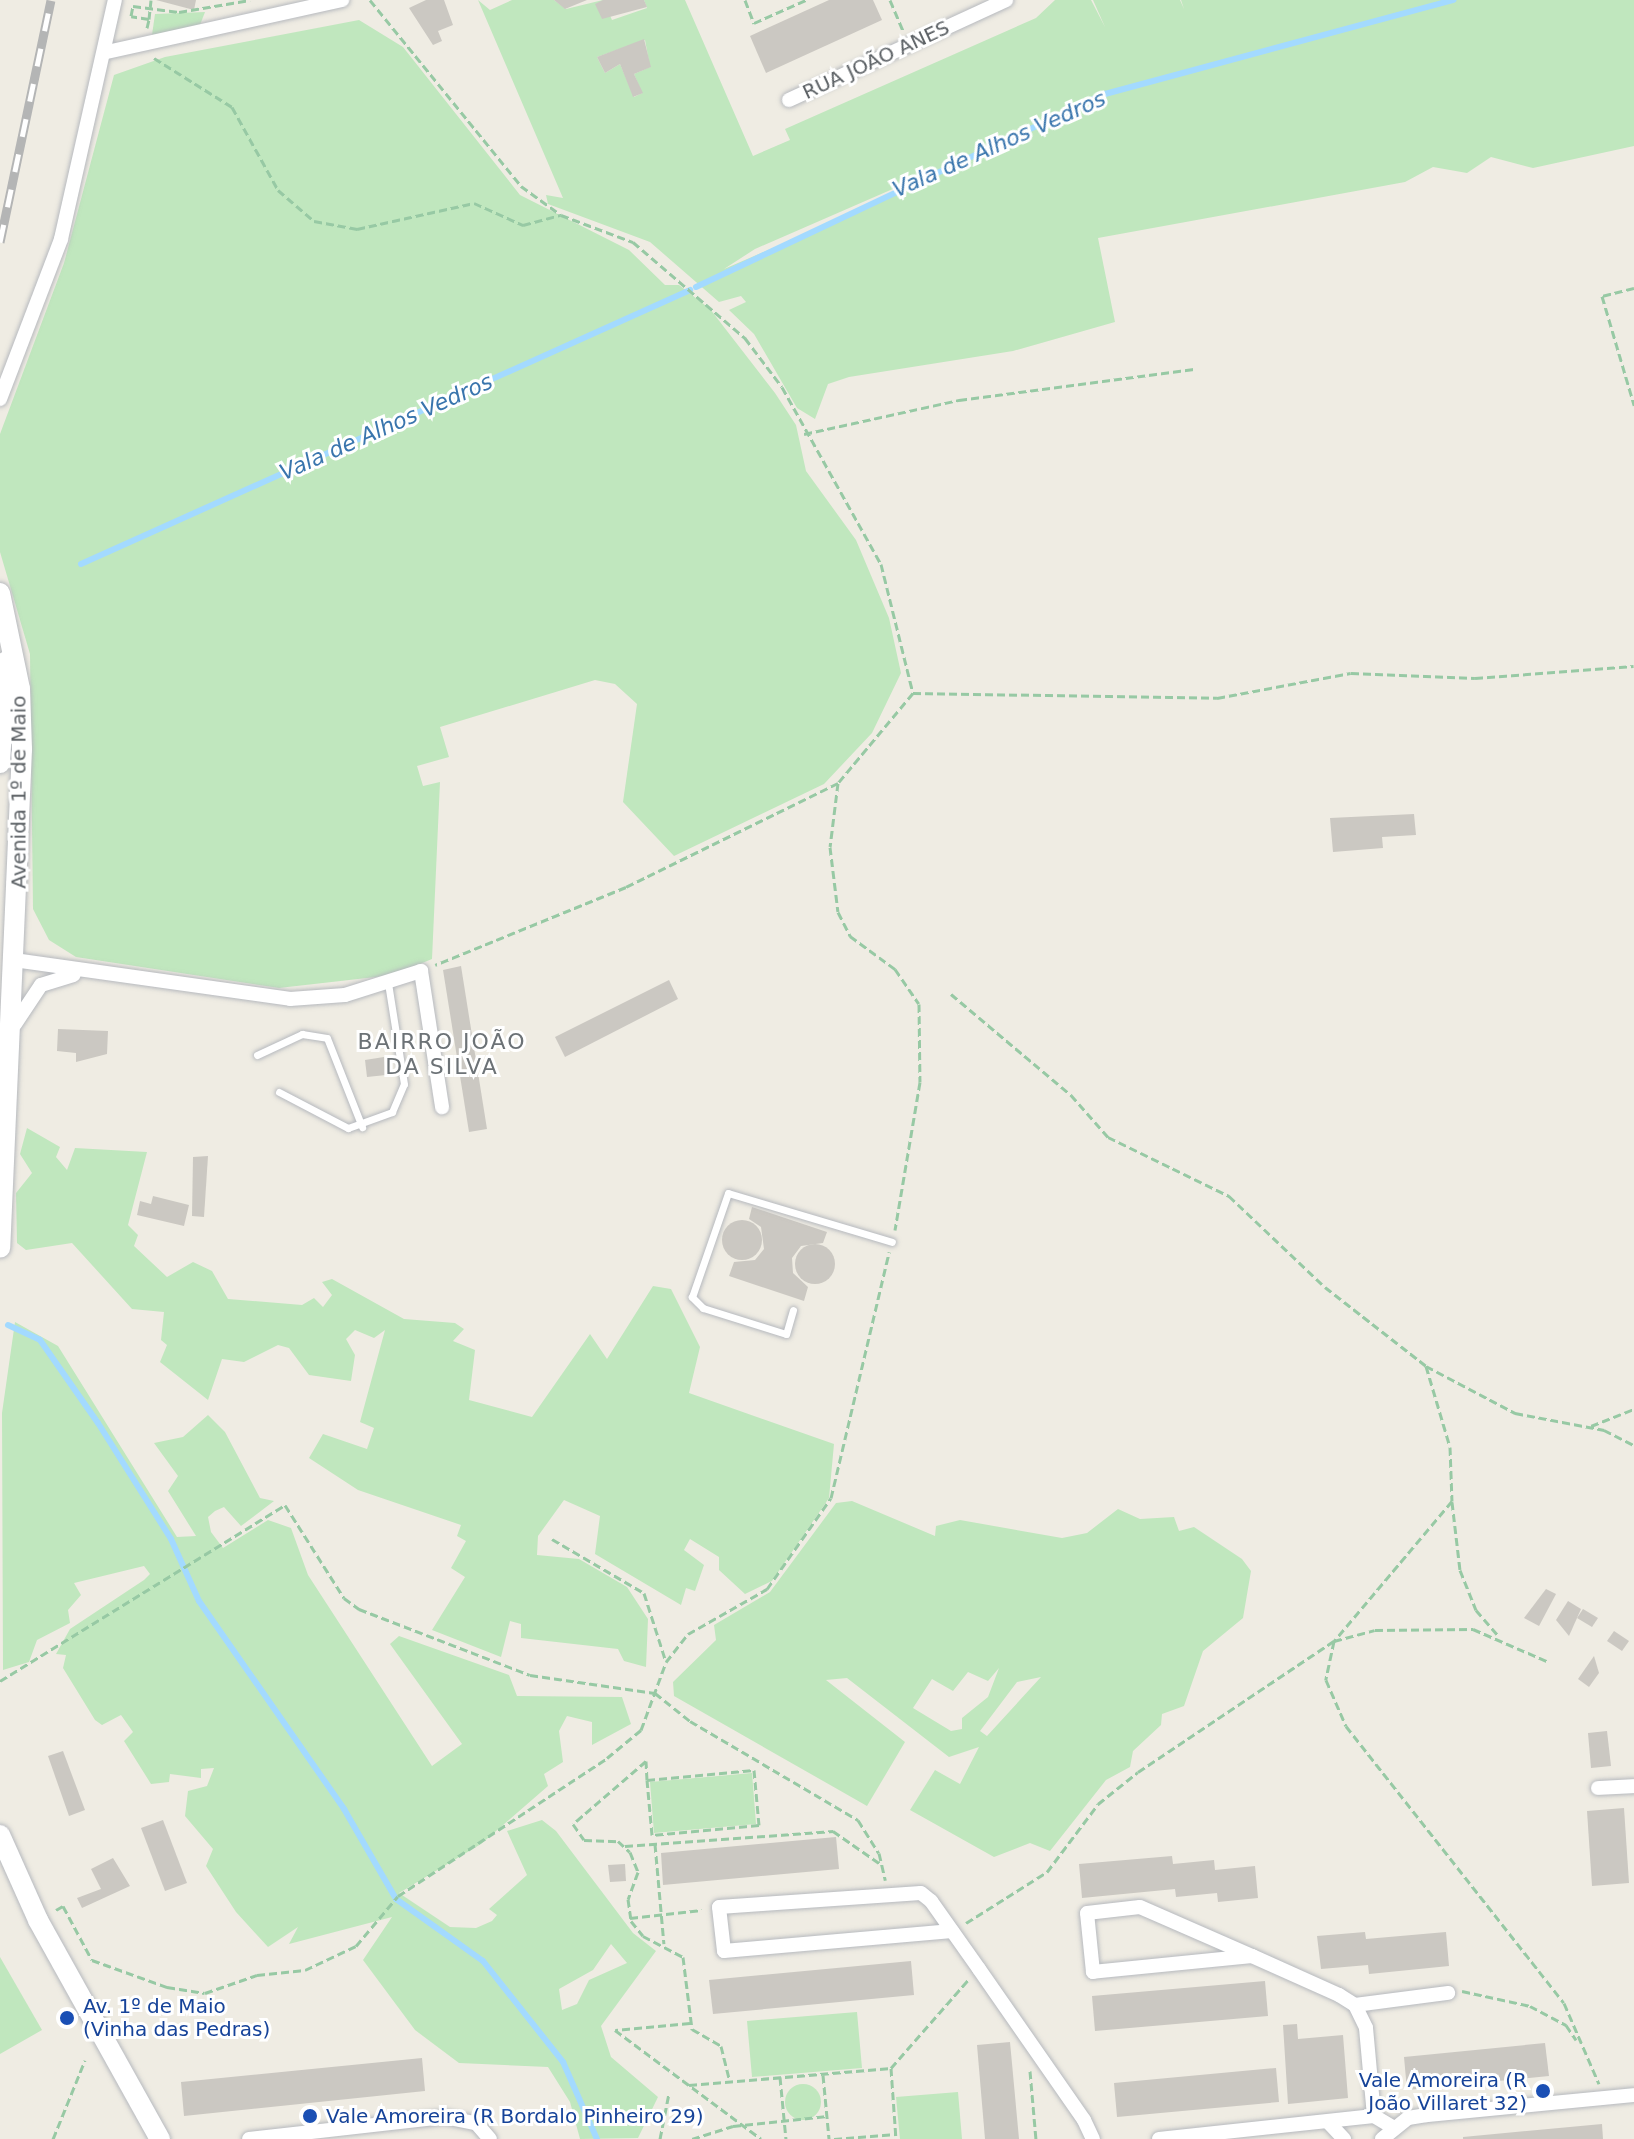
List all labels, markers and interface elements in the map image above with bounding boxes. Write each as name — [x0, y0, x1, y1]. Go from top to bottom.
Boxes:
street label: RUA JOÃO ANES — [799, 15, 953, 105]
water label: Vala de Alhos Vedros — [888, 85, 1110, 203]
water label: Vala de Alhos Vedros — [275, 368, 497, 486]
street label: Avenida 1º de Maio — [7, 695, 31, 889]
district label: BAIRRO JOÃO DA SILVA — [358, 1028, 526, 1080]
place label: Av. 1º de Maio (Vinha das Pedras) — [83, 1994, 270, 2041]
marker: Av. 1º de Maio (Vinha das Pedras) — [58, 2009, 76, 2027]
place label: Vale Amoreira (R João Villaret 32) — [1359, 2068, 1527, 2115]
marker: Vale Amoreira (R João Villaret 32) — [1534, 2082, 1552, 2100]
place label: Vale Amoreira (R Bordalo Pinheiro 29) — [326, 2104, 703, 2128]
marker: Vale Amoreira (R Bordalo Pinheiro 29) — [301, 2107, 319, 2125]

